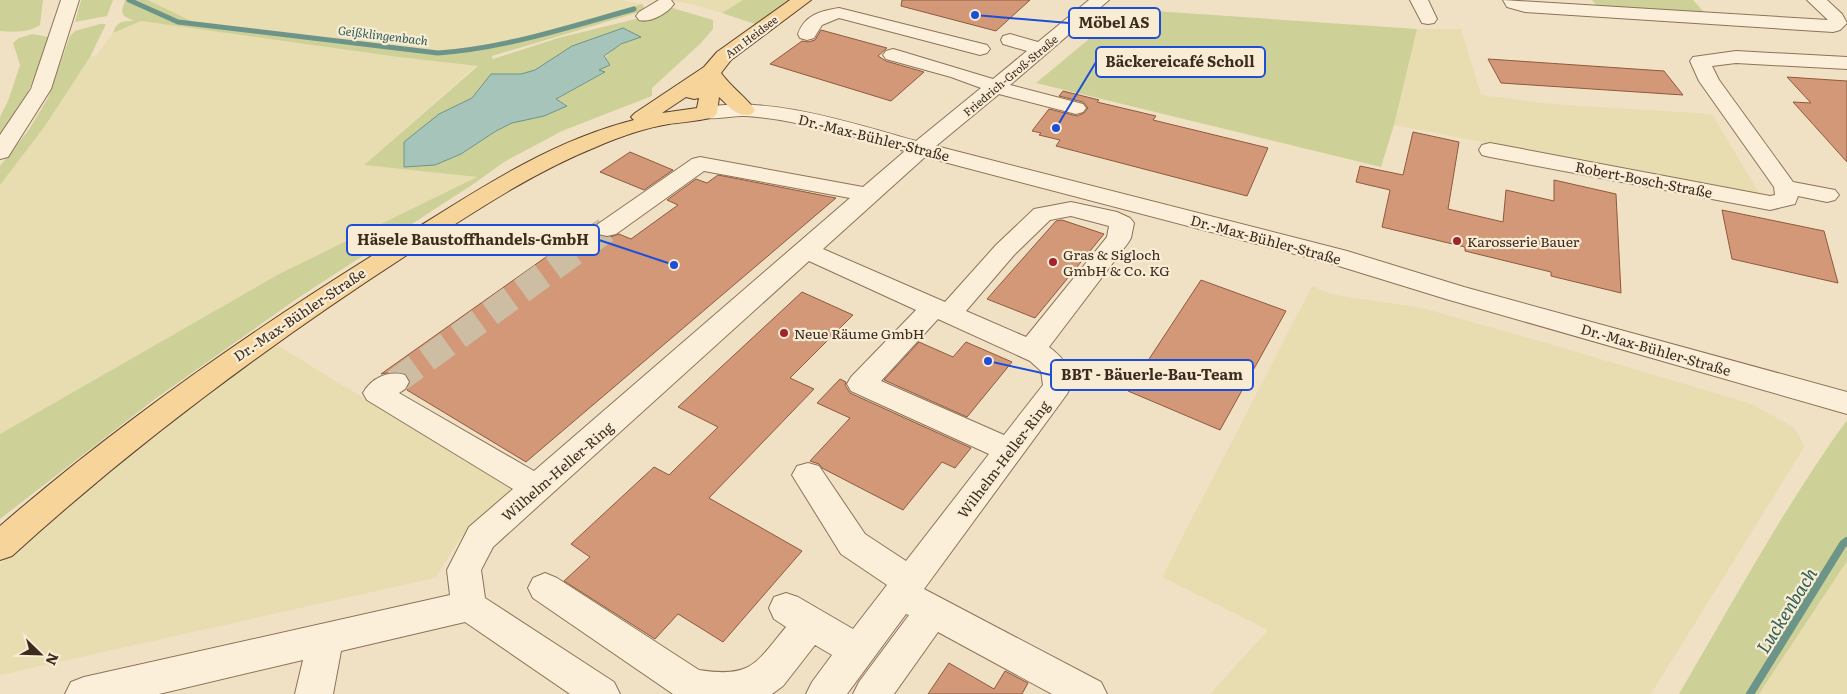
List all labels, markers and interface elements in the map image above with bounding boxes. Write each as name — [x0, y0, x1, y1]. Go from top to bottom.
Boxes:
callout: Möbel AS — [1069, 8, 1160, 38]
text: Möbel AS — [1079, 10, 1149, 33]
street label: Am Heidsee — [721, 11, 781, 61]
water label: Geißklingenbach — [337, 21, 429, 49]
street label: Friedrich-Groß-Straße — [959, 30, 1061, 119]
callout: Bäckereicafé Scholl — [1096, 47, 1265, 77]
text: Bäckereicafé Scholl — [1105, 49, 1255, 72]
street label: Dr.-Max-Bühler-Straße — [796, 109, 952, 165]
street label: Robert-Bosch-Straße — [1574, 156, 1714, 202]
street label: Dr.-Max-Bühler-Straße — [1188, 209, 1344, 269]
callout: Häsele Baustoffhandels-GmbH — [347, 225, 599, 255]
text: Häsele Baustoffhandels-GmbH — [357, 227, 589, 250]
place label: Karosserie Bauer — [1467, 231, 1580, 251]
marker: Karosserie Bauer — [1451, 235, 1463, 247]
place label: Gras & Sigloch GmbH & Co. KG — [1063, 244, 1170, 280]
marker: Gras & Sigloch GmbH & Co. KG — [1047, 256, 1059, 268]
street label: Dr.-Max-Bühler-Straße — [229, 262, 369, 366]
street label: Dr.-Max-Bühler-Straße — [1579, 318, 1733, 380]
place label: Neue Räume GmbH — [794, 323, 925, 343]
marker: Neue Räume GmbH — [778, 327, 790, 339]
callout: BBT - Bäuerle-Bau-Team — [1051, 360, 1253, 390]
text: BBT - Bäuerle-Bau-Team — [1061, 362, 1243, 385]
street label: Wilhelm-Heller-Ring — [952, 396, 1054, 522]
street label: Wilhelm-Heller-Ring — [497, 417, 617, 525]
water label: Luckenbach — [1749, 562, 1823, 658]
north arrow — [15, 629, 65, 679]
text: N — [41, 650, 64, 669]

